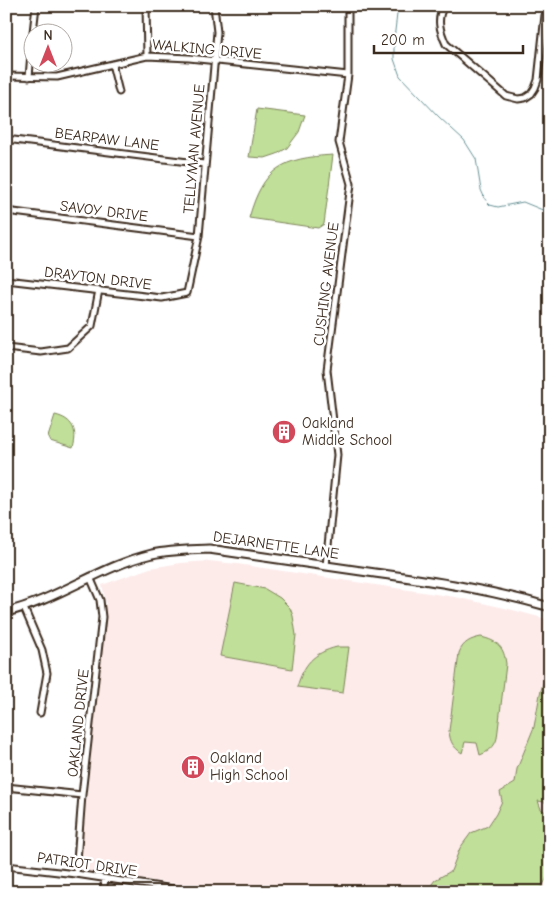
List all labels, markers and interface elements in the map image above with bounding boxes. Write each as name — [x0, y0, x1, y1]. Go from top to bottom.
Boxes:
north arrow — [22, 22, 72, 72]
scale bar — [374, 22, 522, 54]
text: N — [43, 27, 53, 44]
text: 200 m — [381, 31, 425, 49]
street label: WALKING DRIVE — [152, 35, 262, 63]
street label: TELLYMAN AVENUE — [179, 83, 209, 215]
street label: BEARPAW LANE — [54, 124, 160, 154]
street label: SAVOY DRIVE — [59, 197, 149, 225]
street label: CUSHING AVENUE — [309, 221, 343, 347]
street label: DRAYTON DRIVE — [43, 262, 153, 294]
place label: Oakland Middle School — [302, 414, 392, 449]
building icon: Oakland Middle School — [271, 419, 297, 445]
street label: DEJARNETTE LANE — [212, 527, 340, 563]
street label: OAKLAND DRIVE — [63, 668, 93, 778]
place label: Oakland High School — [210, 749, 288, 784]
building icon: Oakland High School — [180, 754, 206, 780]
street label: PATRIOT DRIVE — [36, 848, 138, 880]

